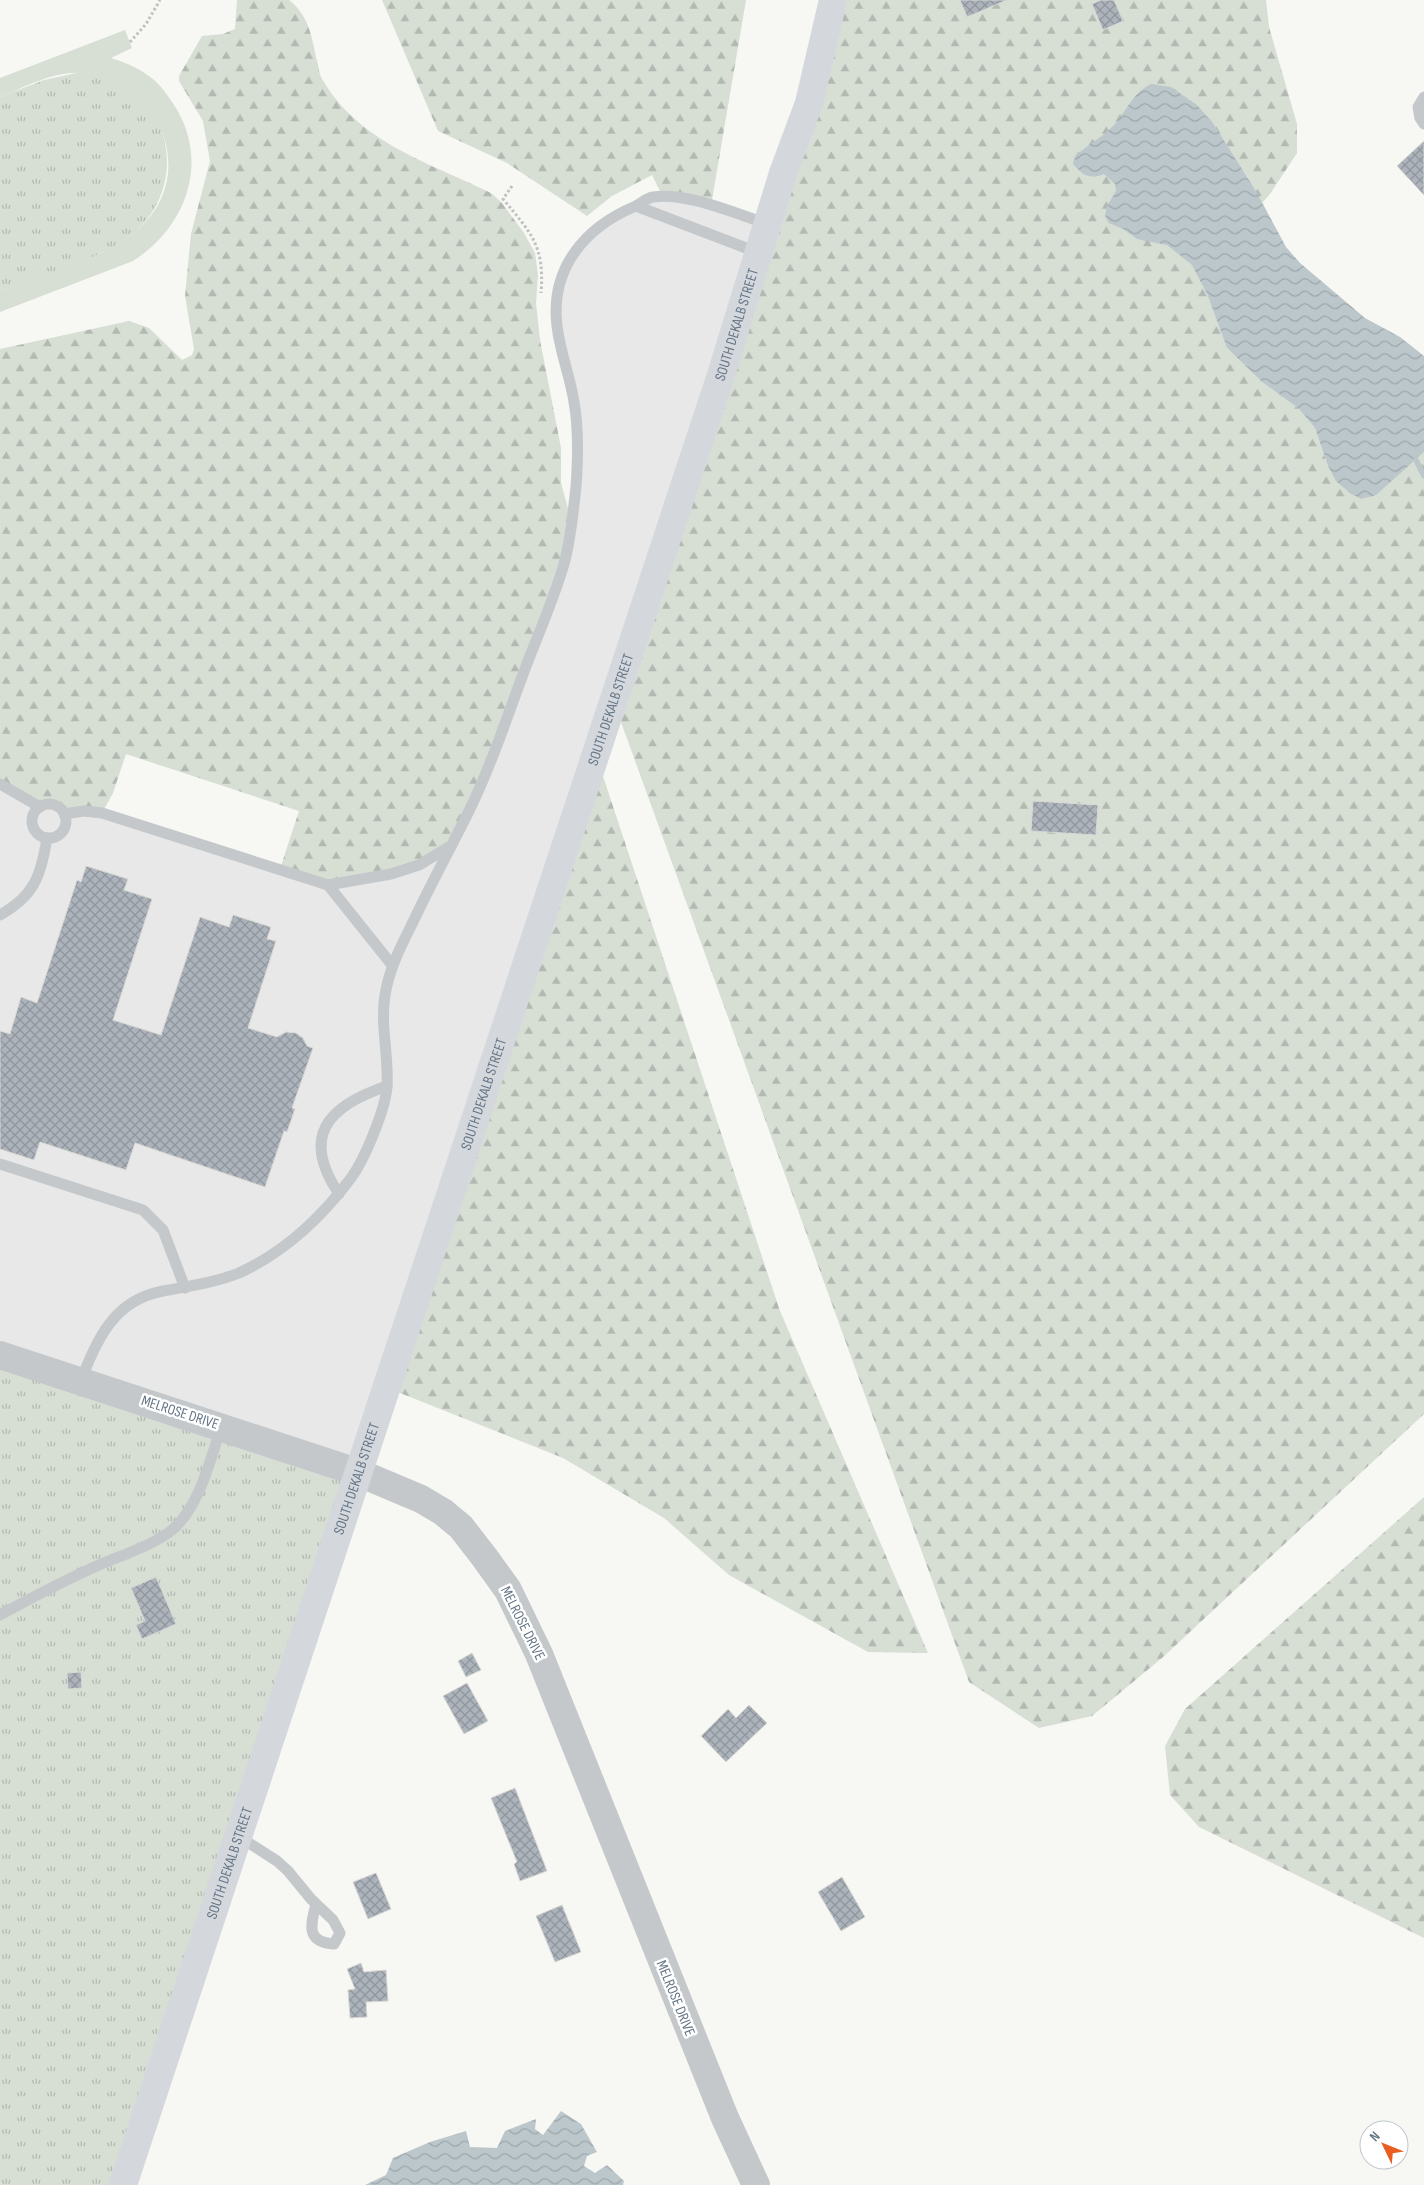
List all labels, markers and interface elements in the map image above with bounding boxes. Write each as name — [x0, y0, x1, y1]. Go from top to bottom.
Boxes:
street label: SOUTH DEKALB STREET — [711, 266, 763, 383]
street label: SOUTH DEKALB STREET — [584, 651, 638, 768]
street label: SOUTH DEKALB STREET — [457, 1036, 511, 1153]
street label: MELROSE DRIVE — [139, 1391, 221, 1434]
street label: SOUTH DEKALB STREET — [330, 1420, 384, 1537]
street label: MELROSE DRIVE — [496, 1583, 549, 1663]
street label: SOUTH DEKALB STREET — [203, 1805, 257, 1922]
street label: MELROSE DRIVE — [652, 1958, 699, 2039]
north arrow — [1359, 2120, 1409, 2170]
text: N — [1366, 2128, 1384, 2145]

